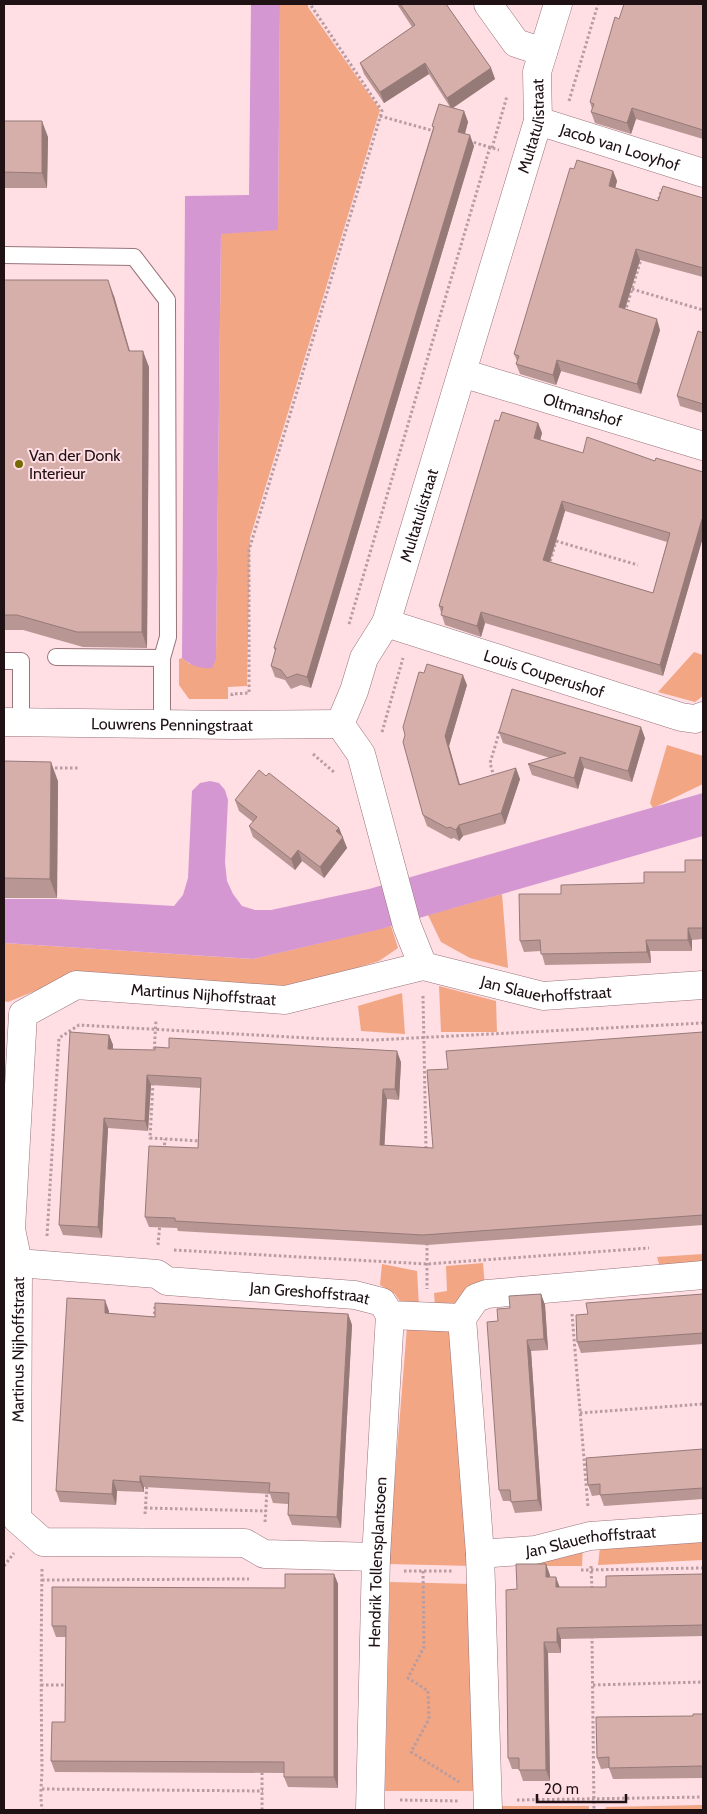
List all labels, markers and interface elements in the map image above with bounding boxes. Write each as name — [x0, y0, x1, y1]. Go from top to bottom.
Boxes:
street label: Multatulistraat — [513, 78, 548, 176]
street label: Jacob van Looyhof — [557, 119, 683, 175]
street label: Oltmanshof — [541, 389, 625, 431]
place label: Van der Donk Interieur — [29, 446, 121, 483]
marker: Van der Donk Interieur — [13, 458, 25, 470]
street label: Multatulistraat — [396, 466, 442, 564]
street label: Louis Couperushof — [482, 645, 607, 702]
street label: Louwrens Penningstraat — [91, 714, 254, 735]
street label: Jan Slauerhoffstraat — [478, 971, 613, 1006]
street label: Martinus Nijhoffstraat — [130, 979, 277, 1009]
street label: Martinus Nijhoffstraat — [8, 1276, 27, 1423]
street label: Jan Greshoffstraat — [248, 1278, 372, 1308]
street label: Hendrik Tollensplantsoen — [364, 1476, 390, 1648]
street label: Jan Slauerhoffstraat — [524, 1522, 657, 1560]
scale bar — [537, 1772, 626, 1804]
text: 20 m — [544, 1780, 579, 1798]

